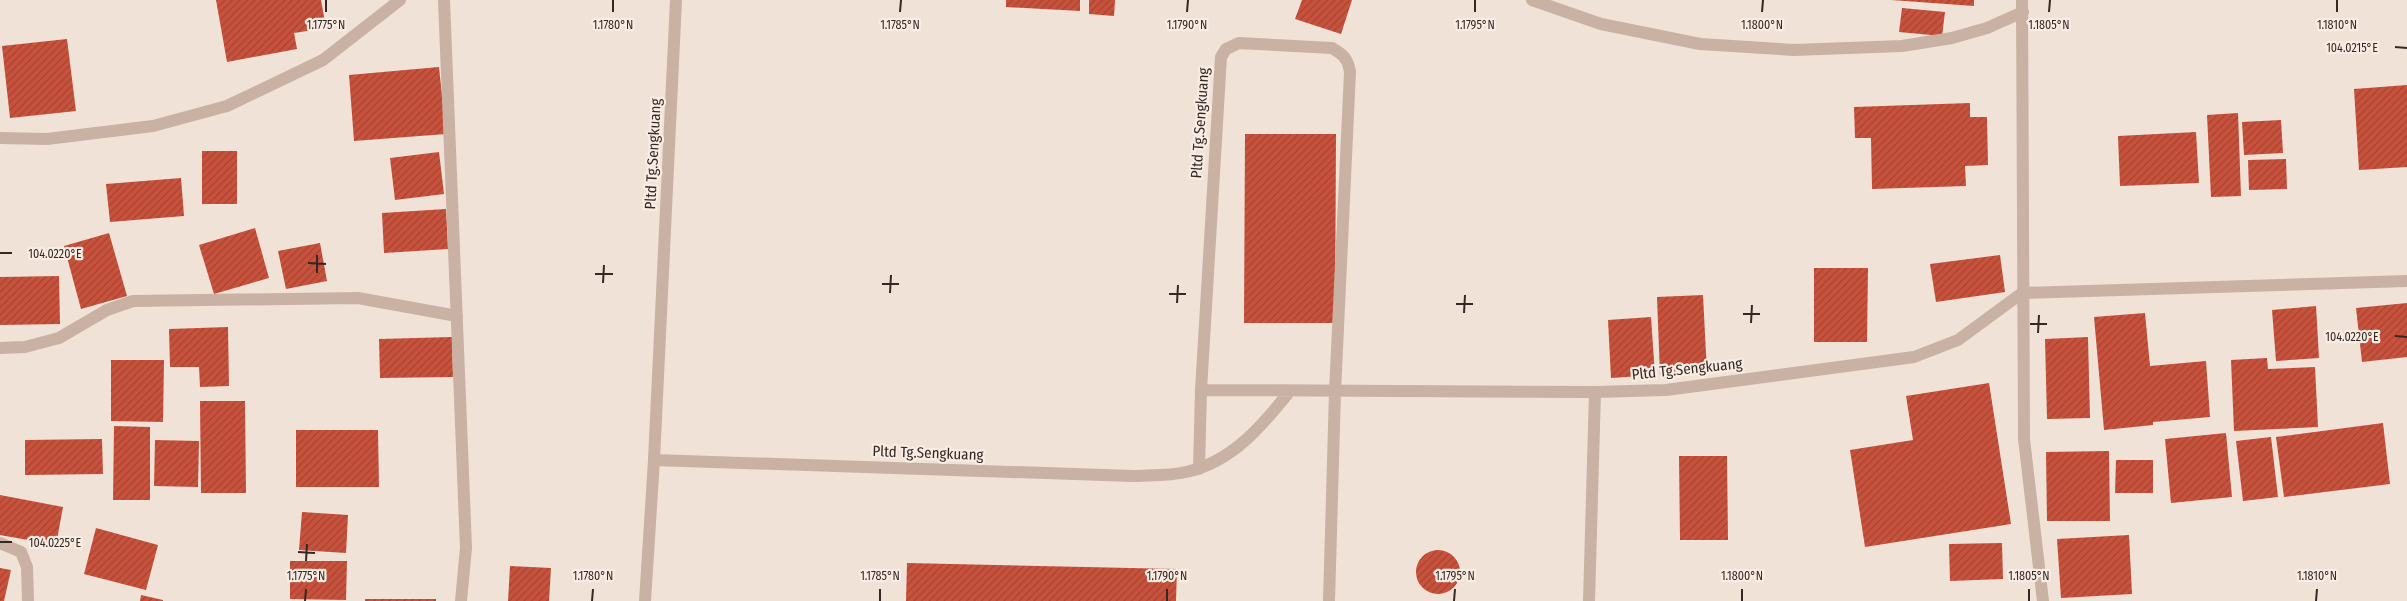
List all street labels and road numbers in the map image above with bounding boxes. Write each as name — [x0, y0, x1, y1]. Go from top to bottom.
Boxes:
street label: Pltd Tg.Sengkuang — [1187, 67, 1213, 179]
street label: Pltd Tg.Sengkuang — [641, 98, 665, 210]
street label: Pltd Tg.Sengkuang — [1631, 354, 1743, 384]
street label: Pltd Tg.Sengkuang — [872, 442, 984, 464]

